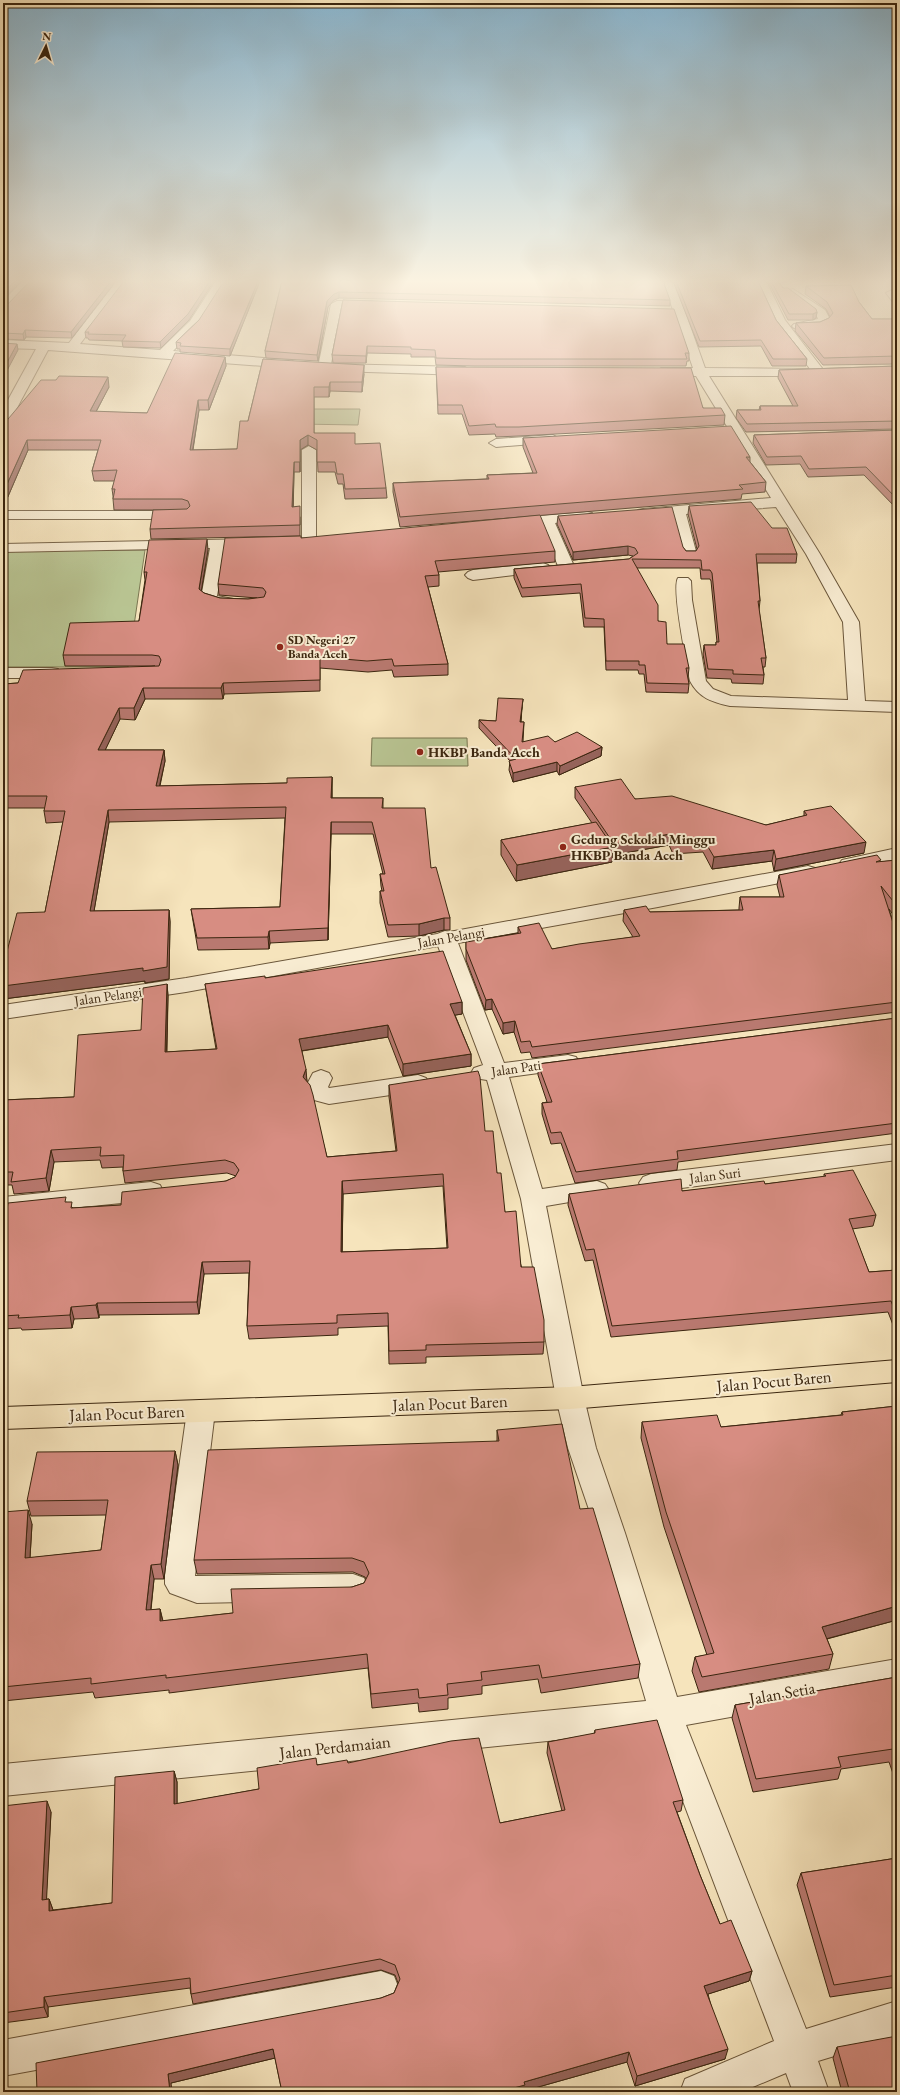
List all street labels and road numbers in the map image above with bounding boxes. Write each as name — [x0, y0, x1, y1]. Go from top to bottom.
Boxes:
street label: Jalan Pelangi — [415, 922, 487, 952]
street label: Jalan Pelangi — [72, 982, 143, 1010]
street label: Jalan Pati — [489, 1056, 543, 1081]
street label: Jalan Suri — [687, 1163, 742, 1187]
street label: Jalan Pocut Baren — [714, 1365, 832, 1397]
street label: Jalan Pocut Baren — [390, 1390, 508, 1416]
street label: Jalan Pocut Baren — [67, 1400, 185, 1426]
street label: Jalan Setia — [745, 1676, 817, 1710]
street label: Jalan Perdamaian — [276, 1730, 392, 1764]

